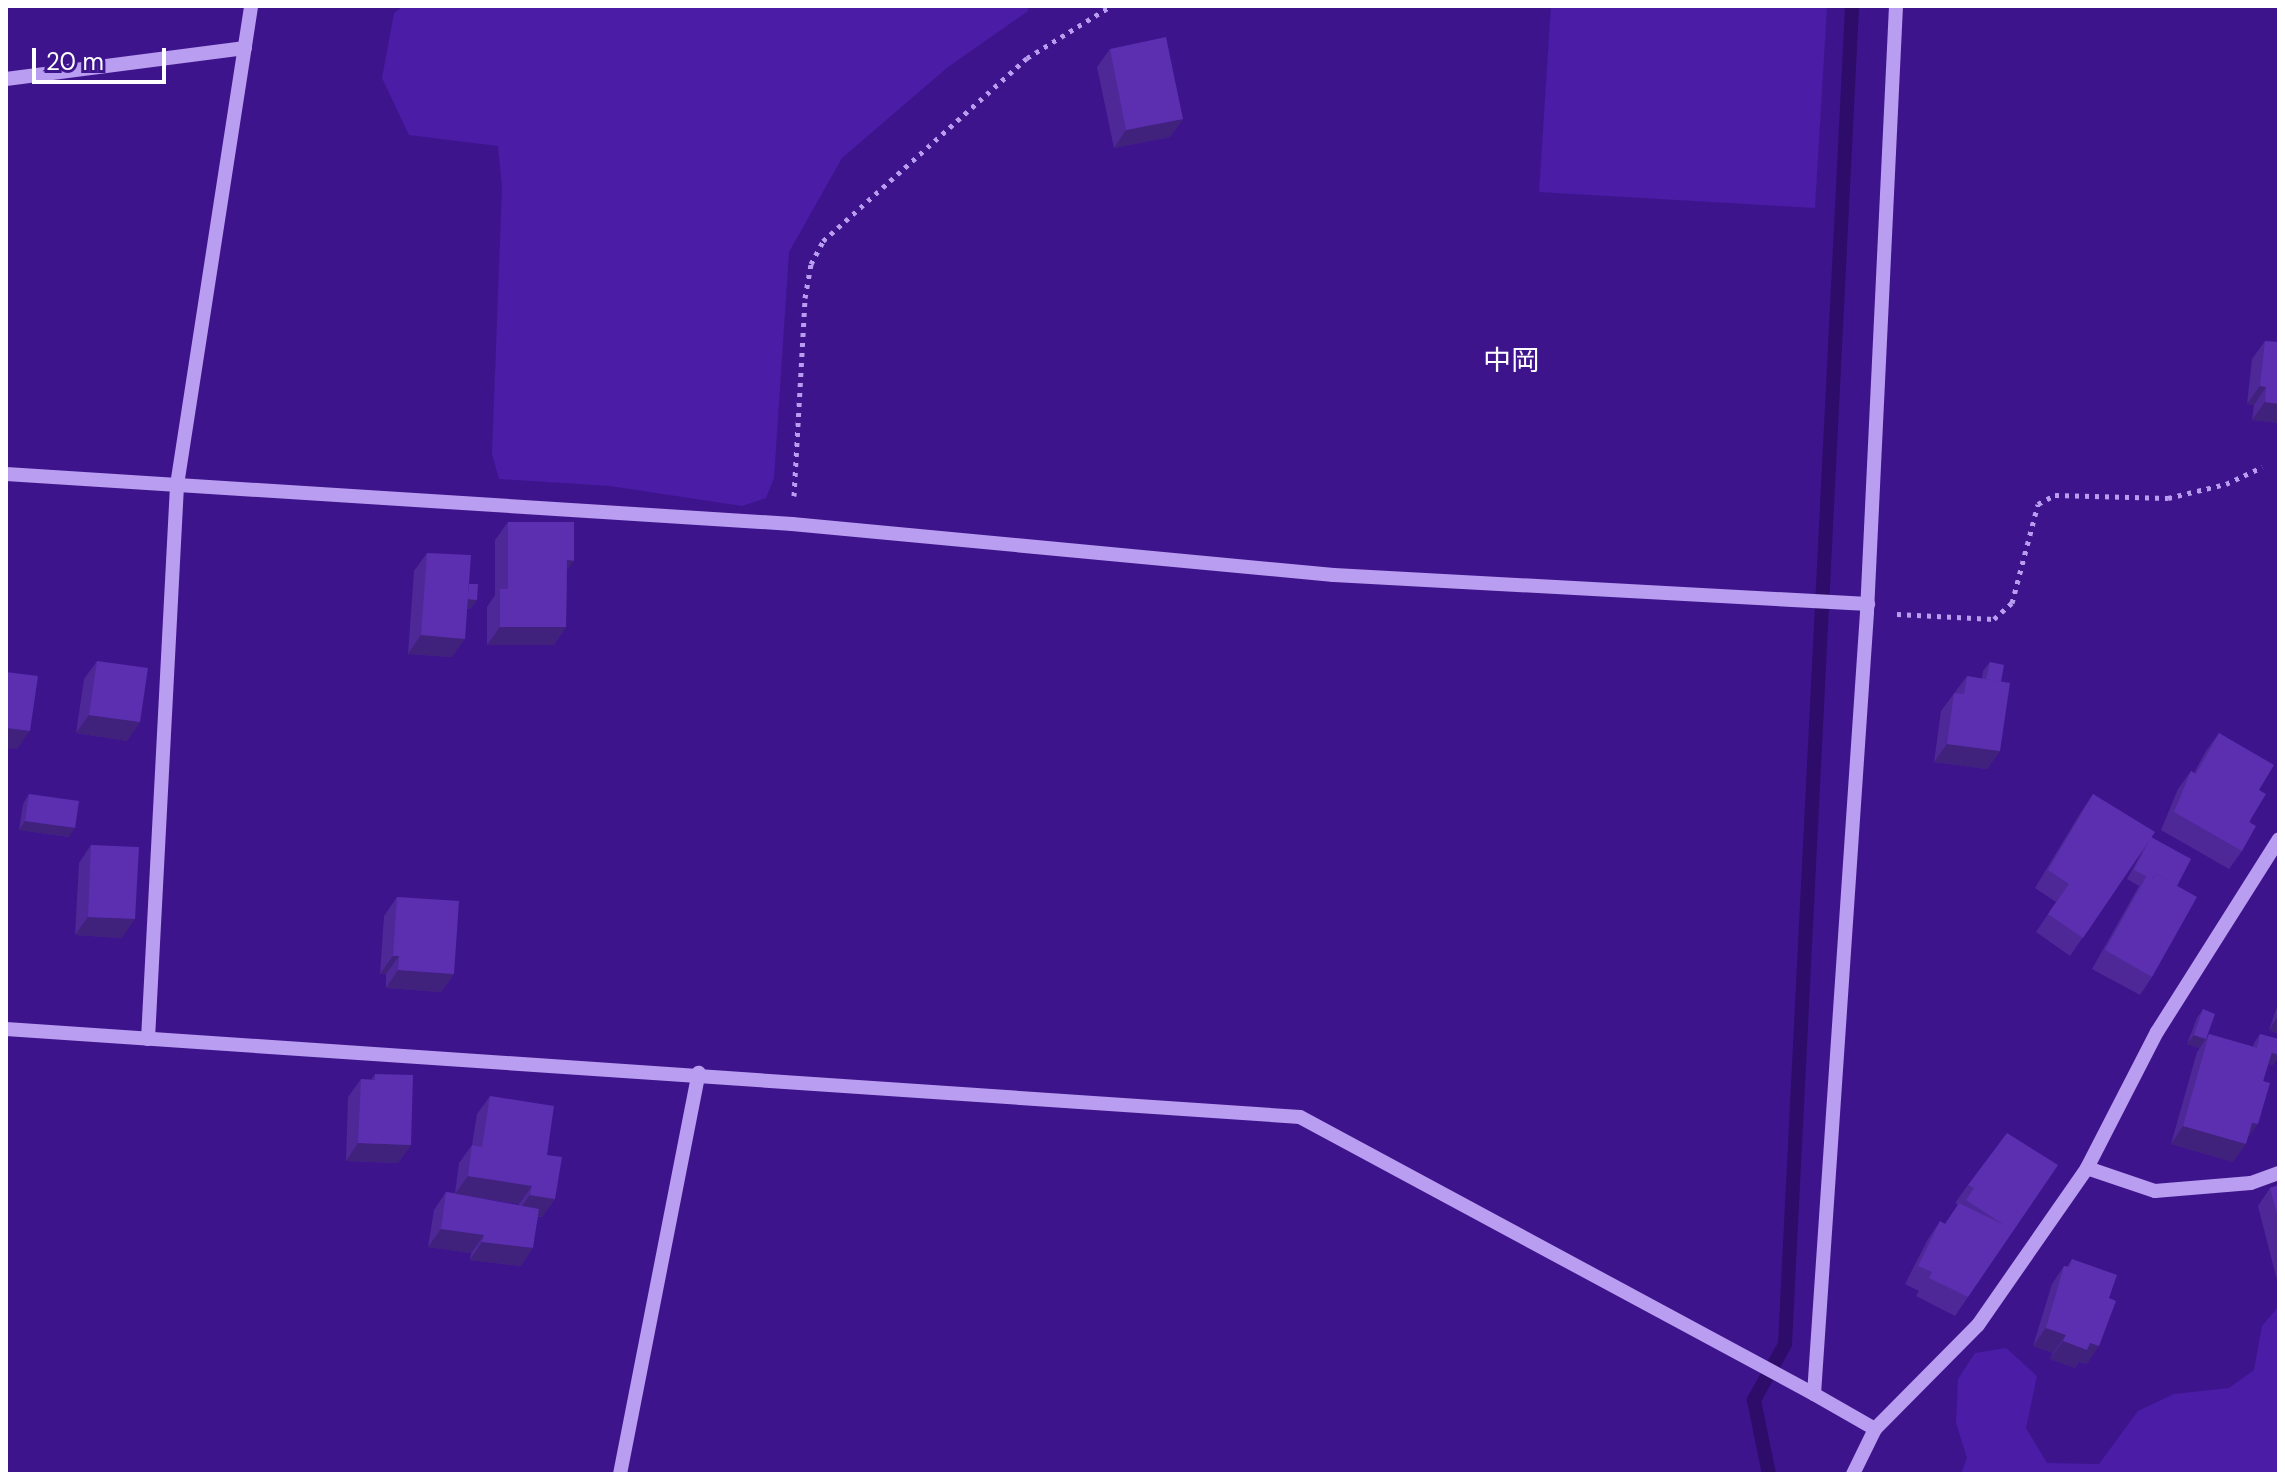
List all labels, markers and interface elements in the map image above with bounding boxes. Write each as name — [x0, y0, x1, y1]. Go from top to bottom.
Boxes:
scale bar — [36, 32, 170, 82]
text: 20 m — [46, 46, 104, 77]
district label: 中岡 — [1483, 344, 1539, 378]

